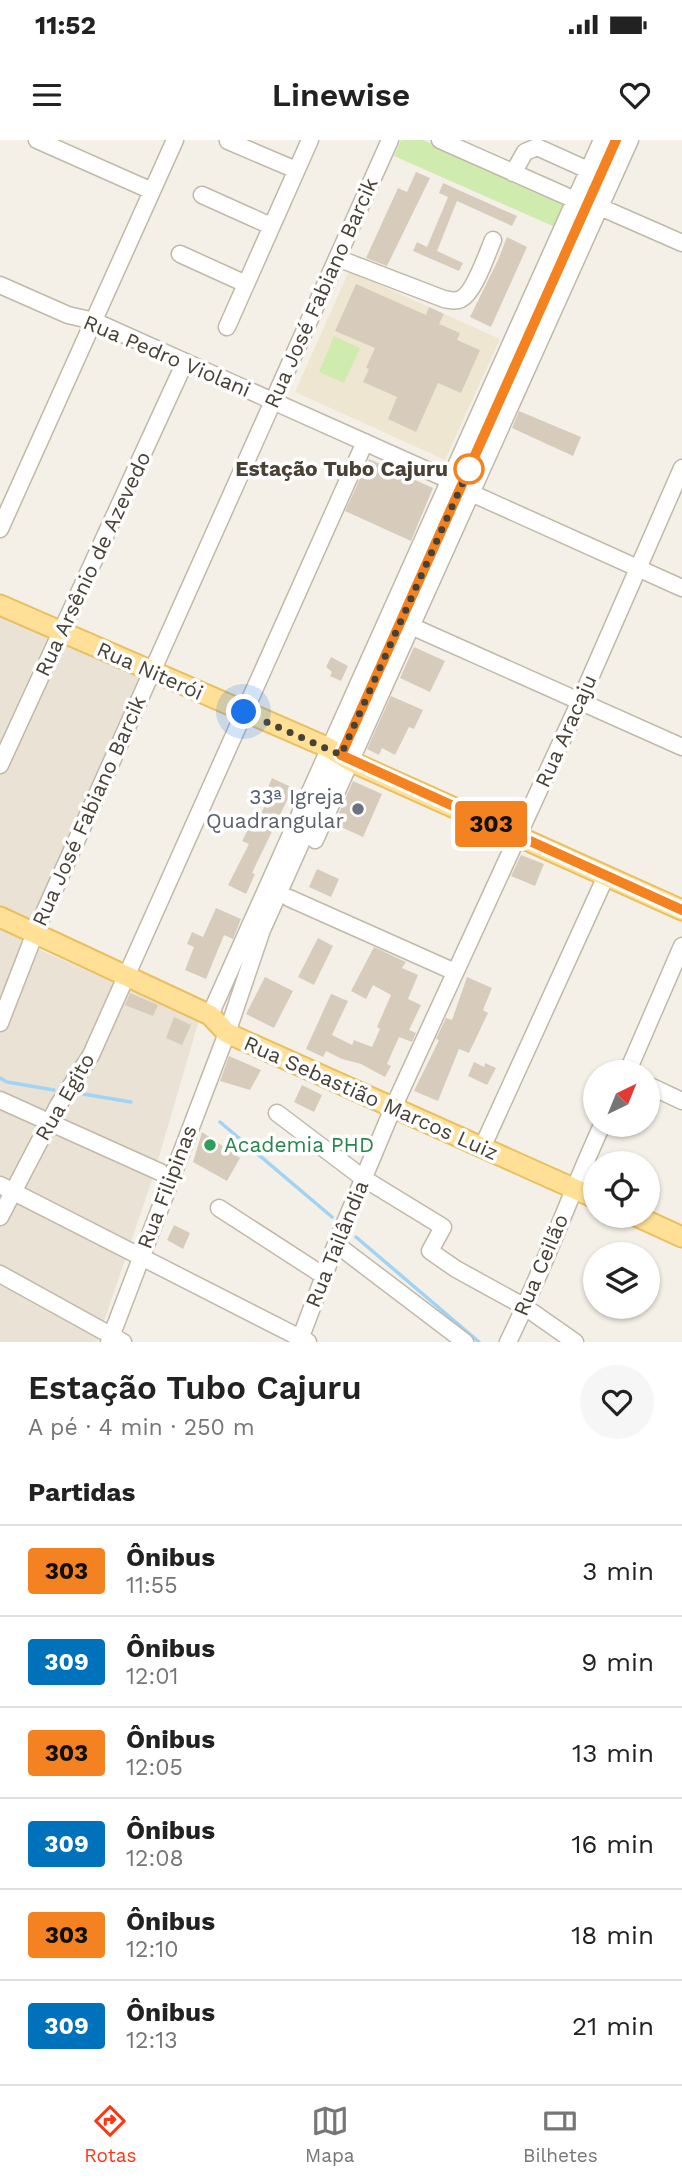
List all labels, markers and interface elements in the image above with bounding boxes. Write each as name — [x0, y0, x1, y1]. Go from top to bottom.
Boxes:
text: 11:52 — [35, 10, 96, 40]
icon: menu — [28, 76, 66, 114]
text: Linewise — [272, 76, 410, 114]
icon: heart — [616, 76, 654, 114]
street label: Rua José Fabiano Barcik — [258, 174, 383, 412]
street label: Rua Pedro Violani — [80, 309, 255, 402]
street label: Rua Arsênio de Azevedo — [29, 447, 156, 680]
marker: Estação Tubo Cajuru — [454, 454, 484, 484]
place label: Estação Tubo Cajuru — [235, 456, 448, 481]
street label: Rua Niterói — [93, 636, 207, 705]
street label: Rua Aracaju — [530, 671, 601, 791]
street label: Rua José Fabiano Barcik — [26, 692, 151, 930]
your location — [226, 694, 261, 729]
place label: 33ª Igreja Quadrangular — [206, 784, 344, 833]
marker: 33ª Igreja Quadrangular — [350, 801, 366, 817]
line badge: 303 — [451, 801, 531, 847]
text: 303 — [469, 810, 513, 838]
street label: Rua Sebastião Marcos Luiz — [240, 1030, 502, 1165]
street label: Rua Egito — [30, 1049, 100, 1145]
north arrow — [583, 1060, 660, 1138]
map controls — [583, 1060, 660, 1319]
street label: Rua Filipinas — [132, 1121, 202, 1252]
place label: Academia PHD — [224, 1132, 374, 1157]
marker: Academia PHD — [202, 1137, 218, 1153]
button: locate — [583, 1151, 660, 1228]
street label: Rua Tailândia — [300, 1177, 373, 1311]
street label: Rua Ceilão — [508, 1210, 573, 1320]
button: layers — [583, 1242, 660, 1319]
button: heart — [580, 1365, 654, 1439]
text: Estação Tubo Cajuru — [28, 1368, 362, 1407]
text: A pé · 4 min · 250 m — [28, 1414, 255, 1441]
text: Partidas — [28, 1477, 135, 1507]
text: Ônibus — [126, 1542, 215, 1572]
text: 3 min — [582, 1556, 654, 1586]
text: 303 — [45, 1557, 88, 1585]
text: 11:55 — [126, 1572, 178, 1599]
text: Ônibus — [126, 1633, 215, 1663]
text: 9 min — [581, 1647, 654, 1677]
text: 309 — [44, 1648, 89, 1676]
text: 12:01 — [126, 1663, 178, 1690]
text: Ônibus — [126, 1724, 215, 1754]
text: 13 min — [572, 1738, 654, 1768]
text: 303 — [45, 1739, 88, 1767]
text: 12:05 — [126, 1754, 183, 1781]
text: Ônibus — [126, 1815, 215, 1845]
text: 16 min — [571, 1829, 654, 1859]
text: 309 — [44, 1830, 89, 1858]
text: 12:08 — [126, 1845, 184, 1872]
text: Ônibus — [126, 1906, 215, 1936]
text: 18 min — [571, 1920, 654, 1950]
text: 303 — [45, 1921, 88, 1949]
text: 12:10 — [126, 1936, 178, 1963]
text: Ônibus — [126, 1997, 215, 2027]
text: 21 min — [572, 2011, 654, 2041]
text: 309 — [44, 2012, 89, 2040]
text: 12:13 — [126, 2027, 178, 2054]
tab: Rotas — [84, 2102, 137, 2167]
tab: Mapa — [305, 2102, 355, 2167]
tab: Bilhetes — [523, 2102, 598, 2167]

